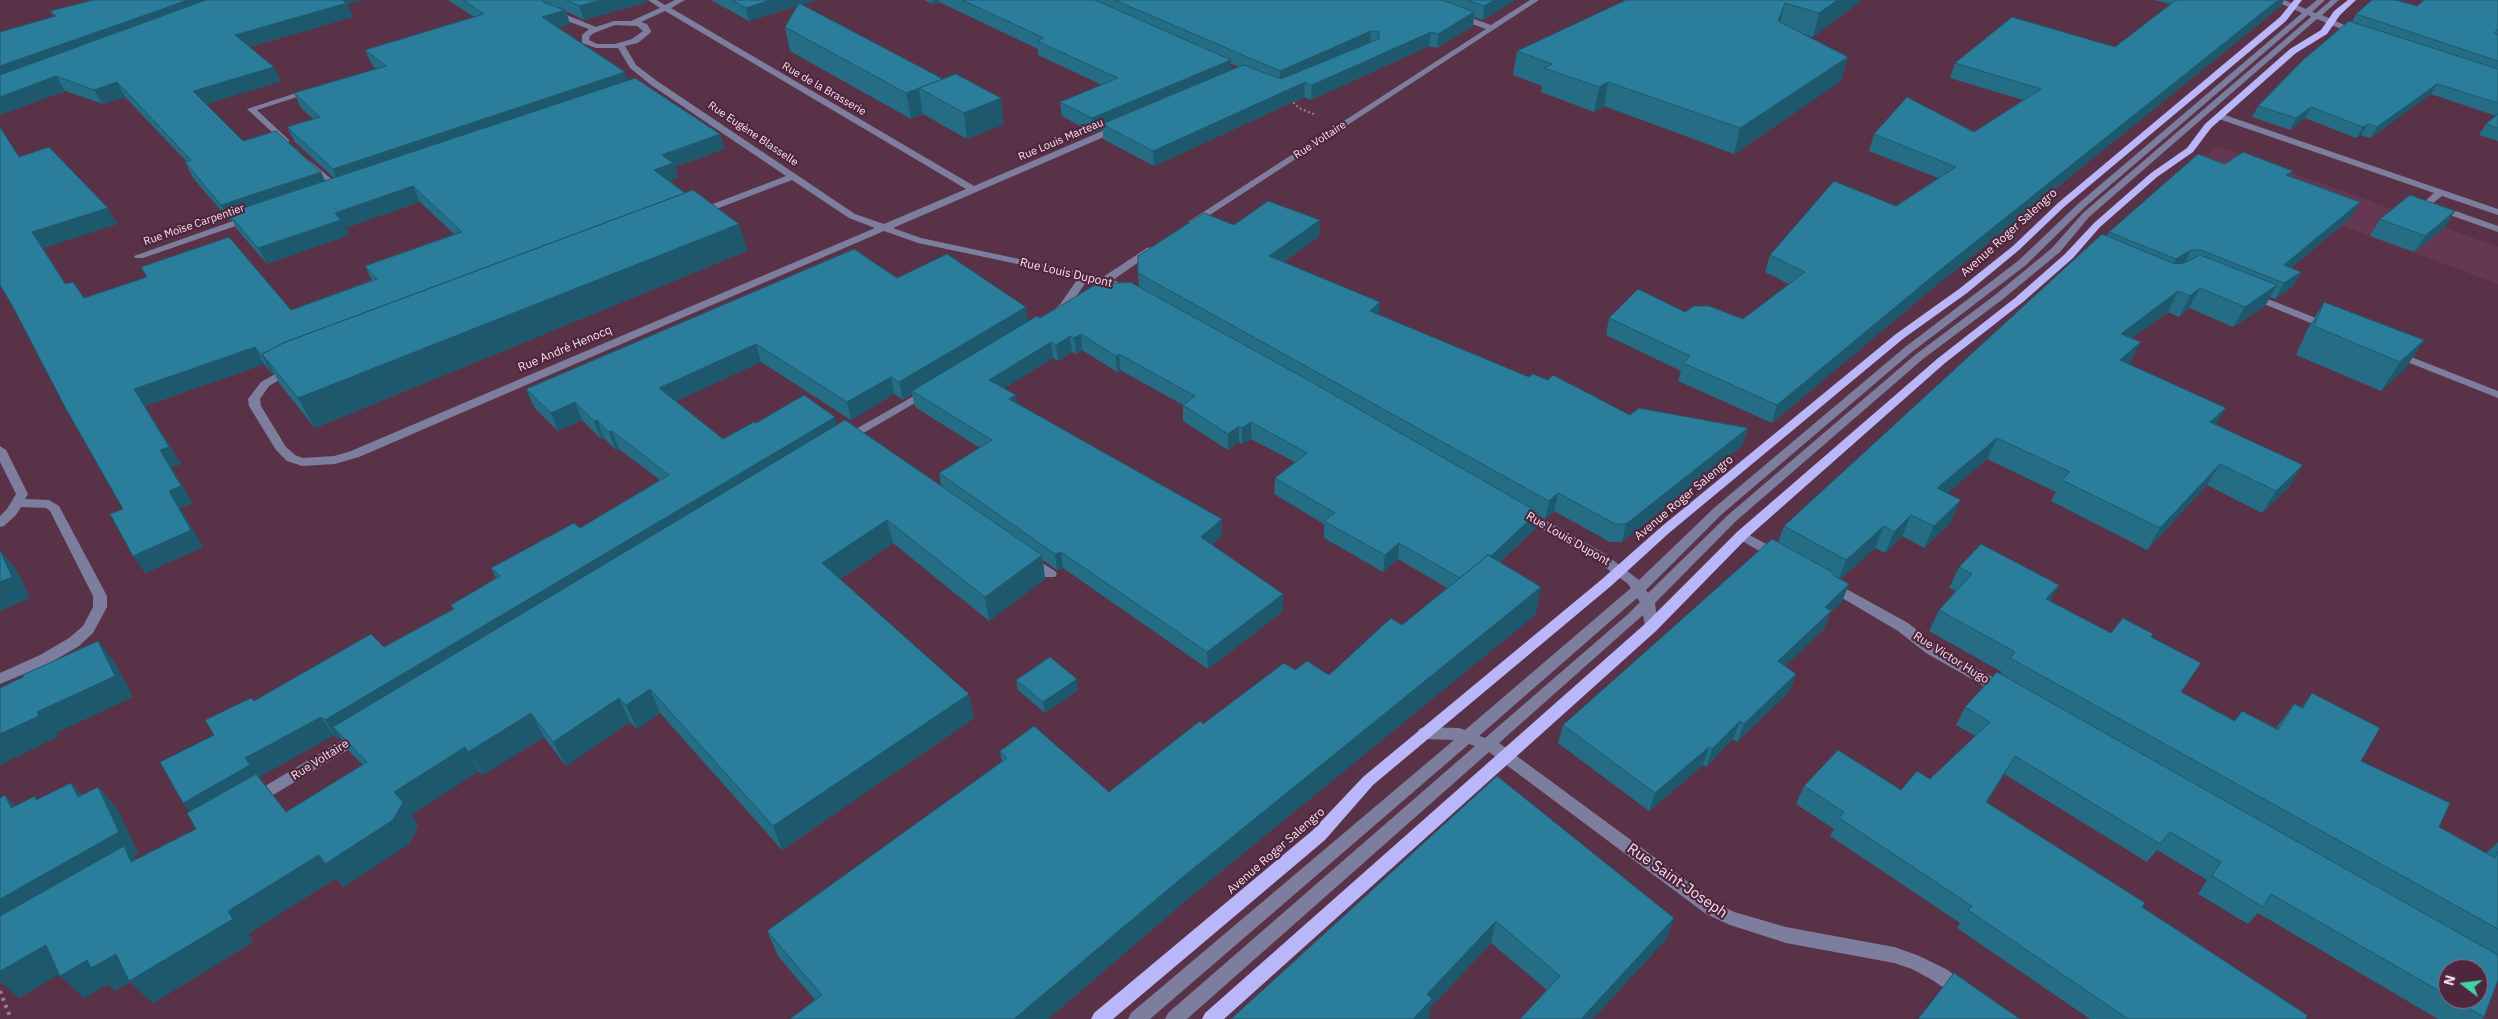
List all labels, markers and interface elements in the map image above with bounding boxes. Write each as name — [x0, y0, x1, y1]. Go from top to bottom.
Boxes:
street label: Rue de la Brasserie — [780, 60, 868, 118]
street label: Rue Eugène Blasselle — [705, 99, 801, 169]
street label: Rue Louis Marteau — [1016, 116, 1106, 164]
street label: Rue Voltaire — [1291, 118, 1349, 162]
street label: Avenue Roger Salengro — [1958, 186, 2060, 280]
street label: Rue Moïse Carpentier — [142, 202, 246, 248]
street label: Rue Louis Dupont — [1018, 255, 1114, 291]
street label: Rue André Henocq — [516, 323, 614, 375]
street label: Avenue Roger Salengro — [1632, 452, 1736, 544]
street label: Rue Louis Dupont — [1523, 509, 1613, 569]
street label: Rue Victor Hugo — [1910, 629, 1992, 687]
street label: Rue Voltaire — [288, 737, 352, 783]
street label: Avenue Roger Salengro — [1224, 805, 1328, 897]
street label: Rue Saint-Joseph — [1623, 840, 1731, 922]
north arrow — [2438, 959, 2488, 1009]
text: N — [2439, 973, 2459, 988]

